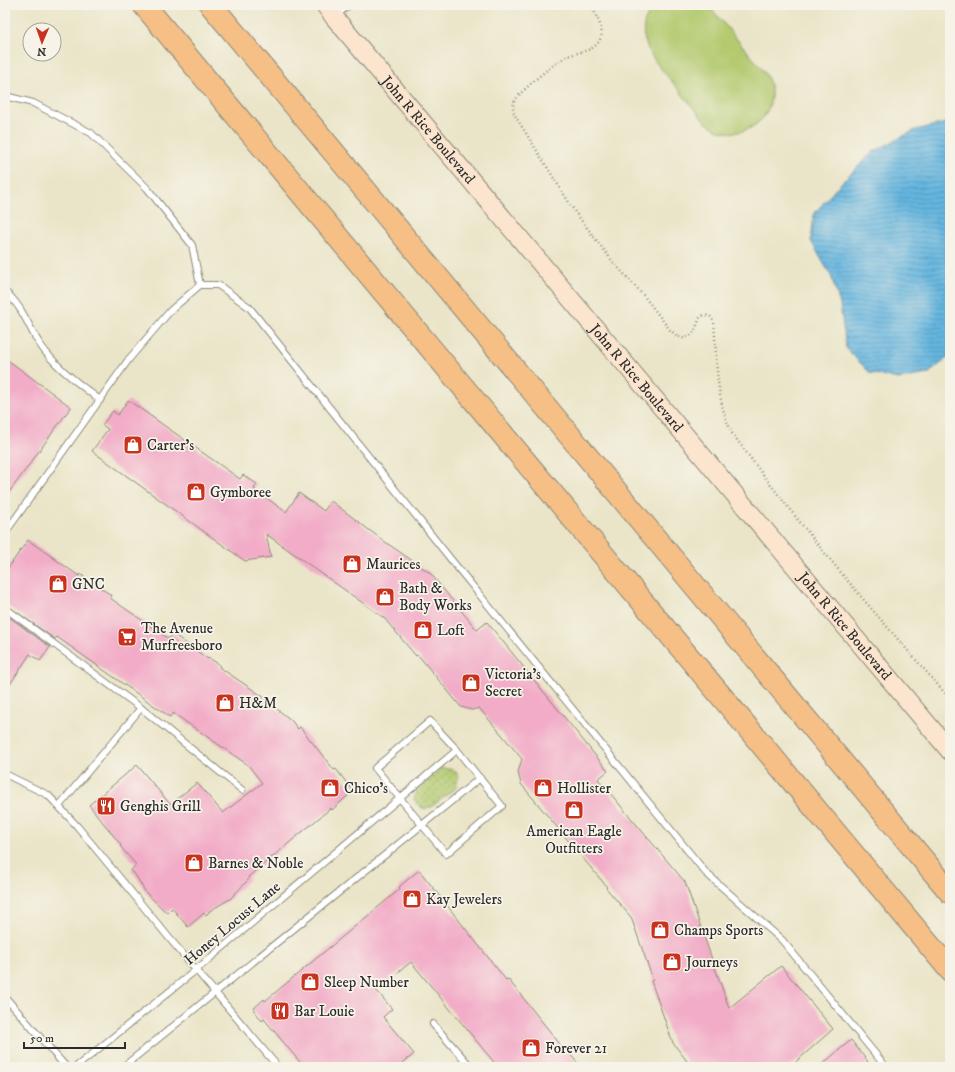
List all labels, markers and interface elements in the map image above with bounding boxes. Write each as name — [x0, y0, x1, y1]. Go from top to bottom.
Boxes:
north arrow — [22, 22, 62, 62]
text: N — [37, 44, 46, 58]
street label: John R Rice Boulevard — [376, 70, 479, 188]
street label: John R Rice Boulevard — [584, 319, 688, 437]
shop icon: Carter's — [122, 434, 144, 456]
place label: Carter's — [147, 436, 194, 455]
shop icon: Gymboree — [185, 481, 207, 503]
place label: Gymboree — [210, 483, 271, 502]
shop icon: Maurices — [341, 553, 363, 575]
place label: Maurices — [366, 555, 420, 574]
street label: John R Rice Boulevard — [793, 567, 896, 685]
shop icon: GNC — [47, 573, 69, 595]
place label: GNC — [72, 575, 105, 594]
place label: Bath & Body Works — [399, 579, 472, 615]
shop icon: Bath & Body Works — [374, 586, 396, 608]
place label: The Avenue Murfreesboro — [141, 619, 222, 655]
shop icon: Loft — [412, 619, 434, 641]
place label: Loft — [437, 621, 465, 640]
supermarket icon: The Avenue Murfreesboro — [116, 626, 138, 648]
place label: Victoria's Secret — [484, 665, 541, 701]
shop icon: Victoria's Secret — [460, 672, 482, 694]
shop icon: H&M — [214, 692, 236, 714]
place label: H&M — [239, 694, 277, 713]
shop icon: Chico's — [319, 777, 341, 799]
shop icon: Hollister — [532, 777, 554, 799]
place label: Chico's — [344, 779, 388, 798]
place label: Hollister — [557, 779, 612, 798]
restaurant icon: Genghis Grill — [95, 795, 117, 817]
place label: Genghis Grill — [120, 797, 201, 816]
shop icon: American Eagle Outfitters — [563, 799, 585, 821]
place label: American Eagle Outfitters — [526, 822, 622, 858]
shop icon: Barnes & Noble — [183, 852, 205, 874]
place label: Barnes & Noble — [208, 854, 303, 873]
street label: Honey Locust Lane — [180, 878, 284, 969]
shop icon: Kay Jewelers — [401, 888, 423, 910]
place label: Kay Jewelers — [426, 890, 502, 909]
shop icon: Champs Sports — [649, 919, 671, 941]
place label: Champs Sports — [674, 921, 763, 940]
shop icon: Journeys — [661, 951, 683, 973]
place label: Journeys — [684, 953, 738, 972]
shop icon: Sleep Number — [299, 971, 321, 993]
place label: Sleep Number — [324, 973, 409, 992]
restaurant icon: Bar Louie — [269, 1000, 291, 1022]
place label: Bar Louie — [294, 1002, 354, 1021]
scale bar — [24, 1024, 125, 1050]
text: 50 m — [30, 1031, 54, 1046]
shop icon: Forever 21 — [520, 1037, 542, 1059]
place label: Forever 21 — [545, 1039, 607, 1058]

